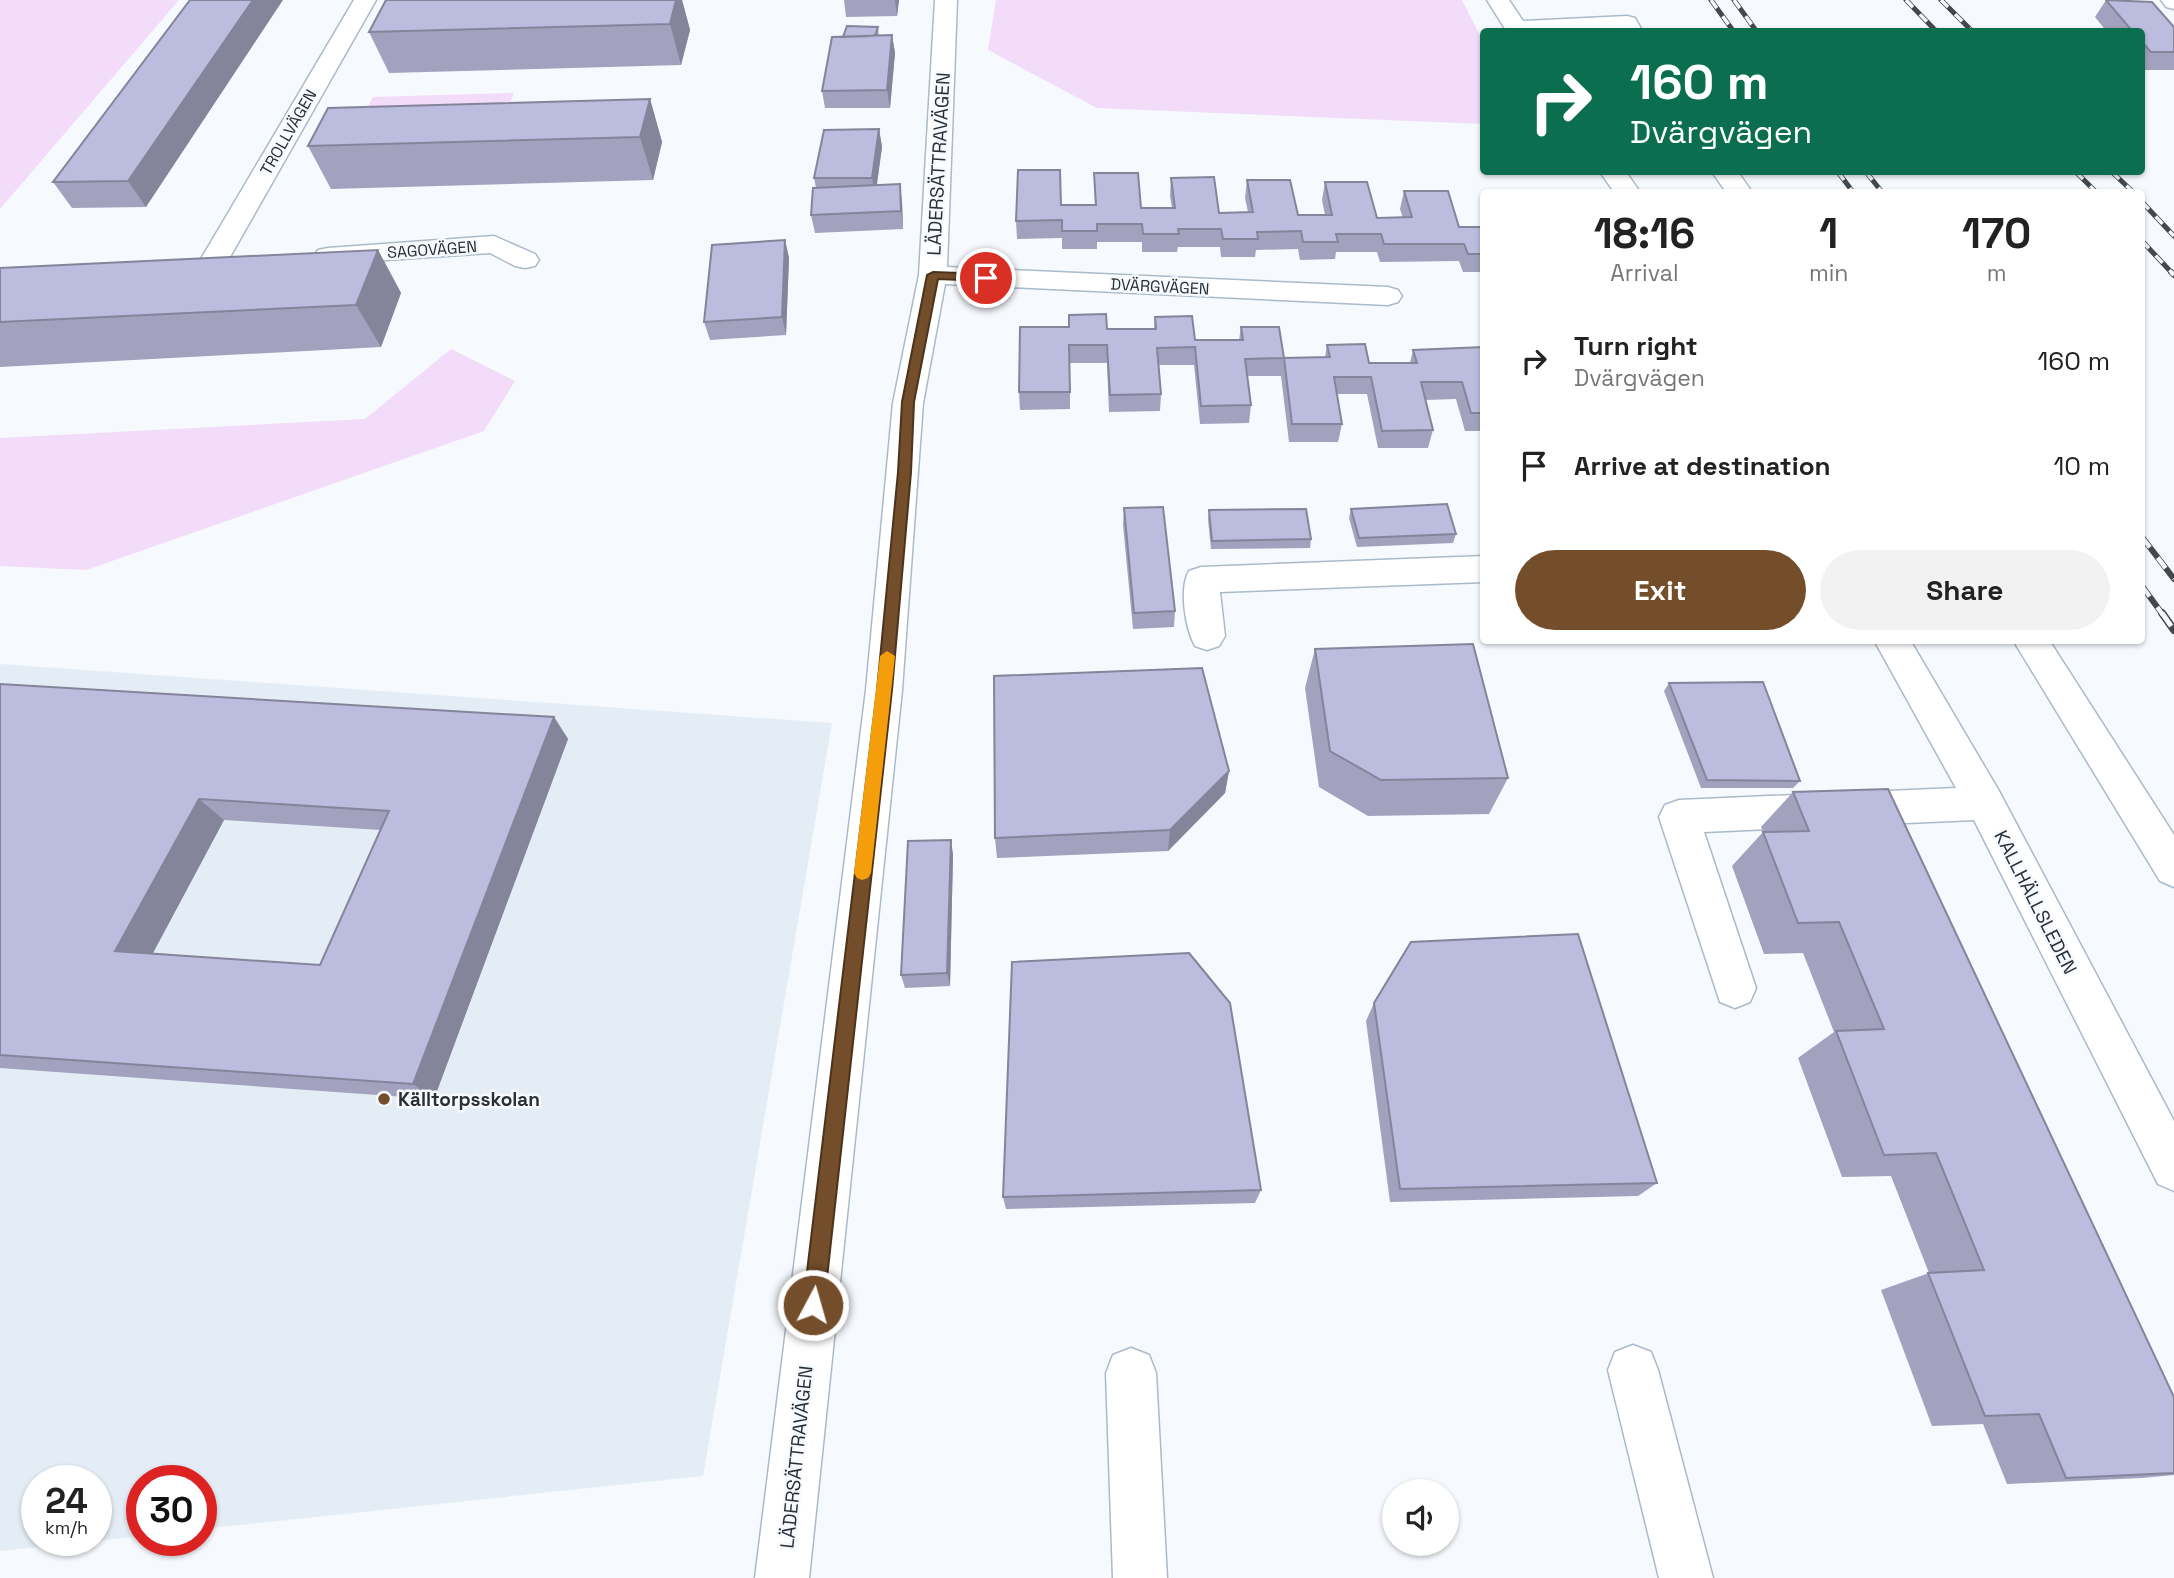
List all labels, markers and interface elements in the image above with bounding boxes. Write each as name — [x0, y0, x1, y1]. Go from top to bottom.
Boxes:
text: 160 m — [1630, 51, 1768, 113]
icon: right — [1515, 56, 1606, 147]
street label: LÄDERSÄTTRAVÄGEN — [921, 72, 956, 256]
street label: TROLLVÄGEN — [255, 86, 321, 179]
text: Dvärgvägen — [1630, 112, 1812, 152]
text: 18:16 — [1594, 207, 1695, 260]
text: 1 — [1819, 207, 1838, 260]
text: 170 — [1962, 207, 2031, 260]
street label: SAGOVÄGEN — [386, 236, 478, 263]
pin — [956, 248, 1016, 308]
text: Arrival — [1610, 258, 1679, 288]
text: min — [1809, 258, 1848, 288]
text: m — [1987, 258, 2007, 288]
icon: arrive — [967, 259, 1005, 297]
street label: DVÄRGVÄGEN — [1110, 273, 1210, 300]
text: Turn right — [1574, 329, 1698, 363]
icon: right — [1515, 342, 1553, 380]
text: 160 m — [2038, 344, 2110, 378]
text: Dvärgvägen — [1574, 363, 1705, 393]
icon: arrive — [1515, 447, 1553, 485]
text: Arrive at destination — [1574, 449, 1831, 483]
text: 10 m — [2053, 449, 2110, 483]
button: Exit — [1515, 550, 1806, 630]
button: Share — [1820, 550, 2110, 630]
street label: KALLHÄLLSLEDEN — [1989, 826, 2083, 978]
place label: Källtorpsskolan — [398, 1087, 540, 1112]
marker: Källtorpsskolan — [376, 1091, 392, 1107]
position arrow — [776, 1268, 850, 1342]
street label: LÄDERSÄTTRAVÄGEN — [774, 1365, 819, 1550]
speed limit sign: 30 — [126, 1465, 217, 1556]
text: 24 — [45, 1479, 88, 1523]
map controls — [1382, 1479, 1459, 1556]
button: sound — [1382, 1479, 1459, 1556]
text: km/h — [45, 1516, 88, 1539]

